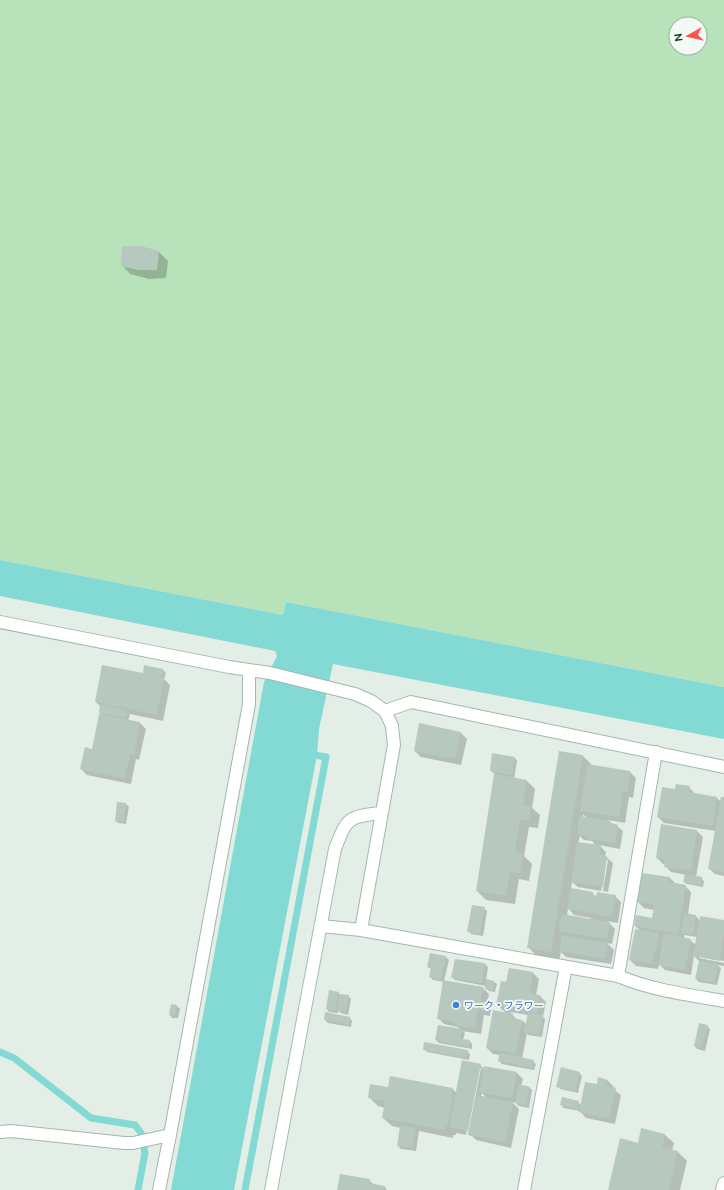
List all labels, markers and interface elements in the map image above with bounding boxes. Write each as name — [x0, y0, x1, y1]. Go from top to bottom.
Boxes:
north arrow — [668, 16, 708, 56]
text: N — [672, 32, 685, 42]
marker: ワーク・フラワー — [451, 1000, 461, 1010]
place label: ワーク・フラワー — [464, 1000, 544, 1011]

